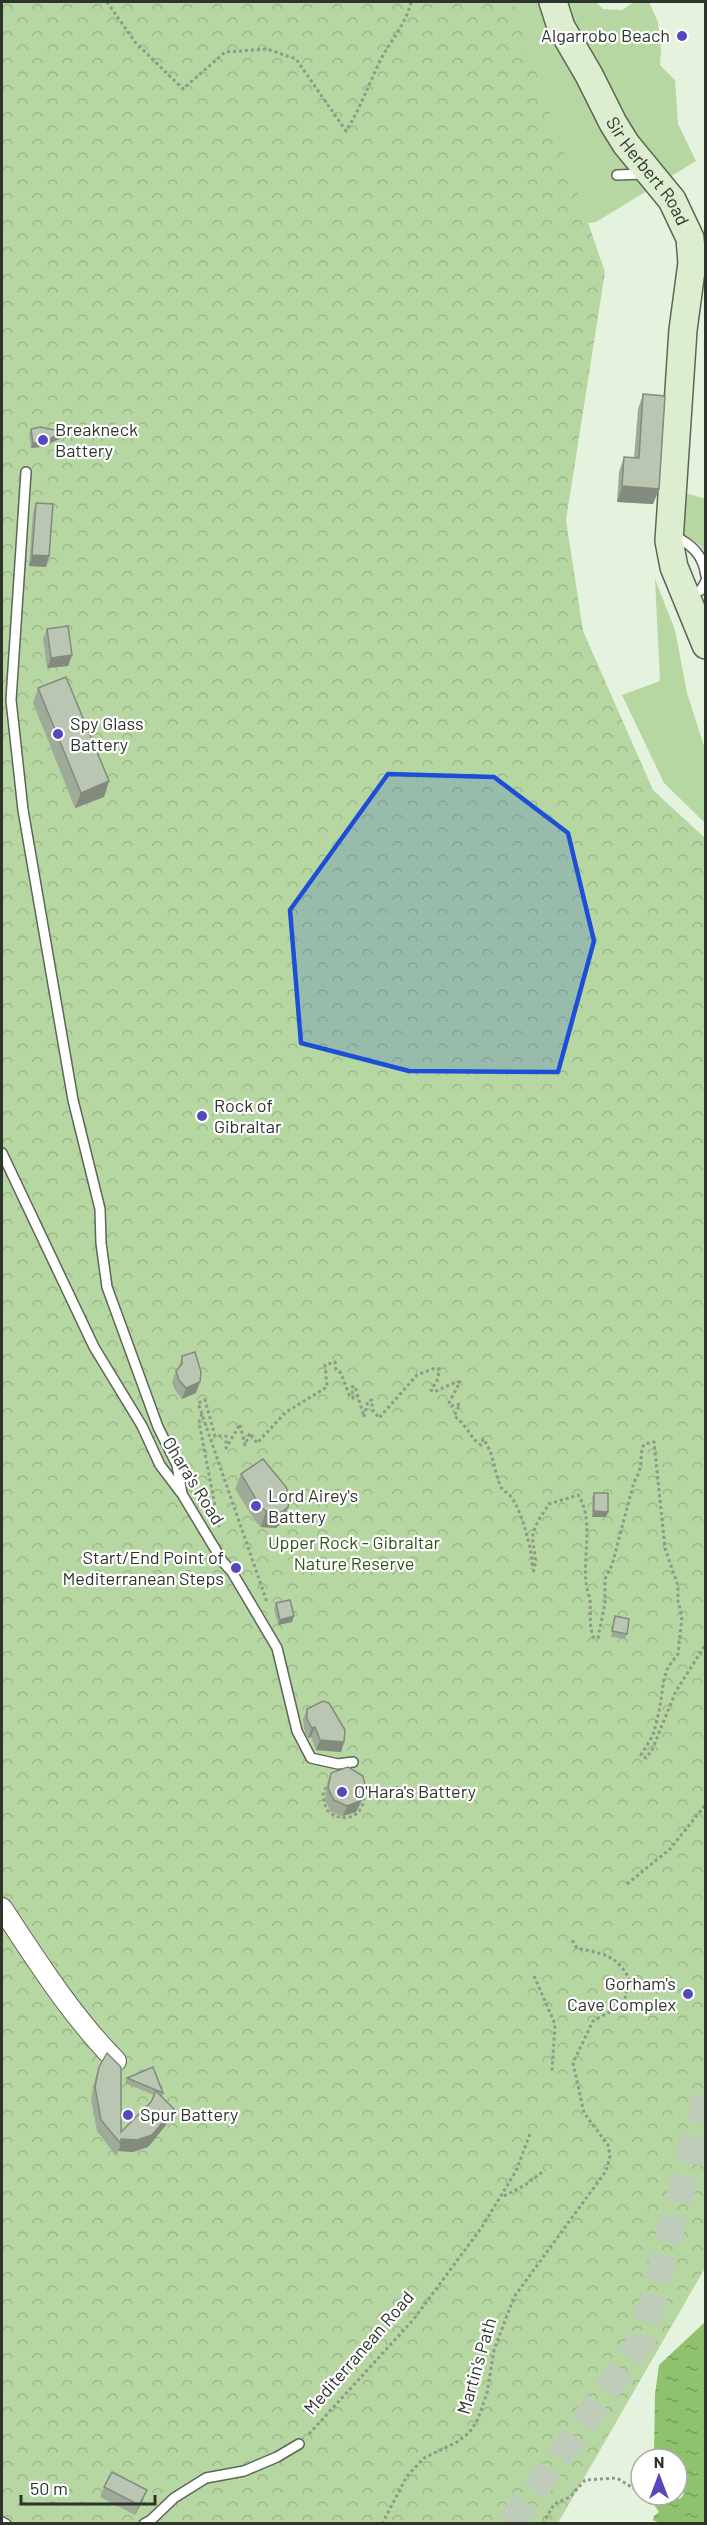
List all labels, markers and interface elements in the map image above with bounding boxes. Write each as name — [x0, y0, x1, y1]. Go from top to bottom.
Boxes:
place label: Algarrobo Beach — [541, 24, 670, 46]
marker: Algarrobo Beach — [675, 29, 689, 43]
street label: Sir Herbert Road — [602, 112, 694, 229]
place label: Breakneck Battery — [55, 418, 138, 461]
marker: Breakneck Battery — [36, 433, 50, 447]
place label: Spy Glass Battery — [70, 712, 144, 755]
marker: Spy Glass Battery — [51, 727, 65, 741]
place label: Rock of Gibraltar — [214, 1094, 282, 1137]
marker: Rock of Gibraltar — [195, 1109, 209, 1123]
street label: Ohara's Road — [158, 1433, 229, 1528]
place label: Lord Airey's Battery — [268, 1484, 358, 1527]
marker: Lord Airey's Battery — [249, 1499, 263, 1513]
park label: Upper Rock - Gibraltar Nature Reserve — [268, 1531, 441, 1574]
place label: Start/End Point of Mediterranean Steps — [62, 1546, 224, 1589]
marker: Start/End Point of Mediterranean Steps — [229, 1561, 243, 1575]
place label: O'Hara's Battery — [354, 1780, 476, 1802]
marker: O'Hara's Battery — [335, 1785, 349, 1799]
place label: Gorham's Cave Complex — [567, 1972, 676, 2015]
marker: Gorham's Cave Complex — [681, 1987, 695, 2001]
place label: Spur Battery — [140, 2103, 238, 2125]
marker: Spur Battery — [121, 2108, 135, 2122]
street label: Mediterranean Road — [299, 2286, 418, 2419]
street label: Martin's Path — [452, 2315, 500, 2416]
north arrow — [629, 2447, 689, 2507]
text: N — [654, 2452, 664, 2471]
scale bar — [21, 2468, 154, 2506]
text: 50 m — [30, 2477, 68, 2499]

